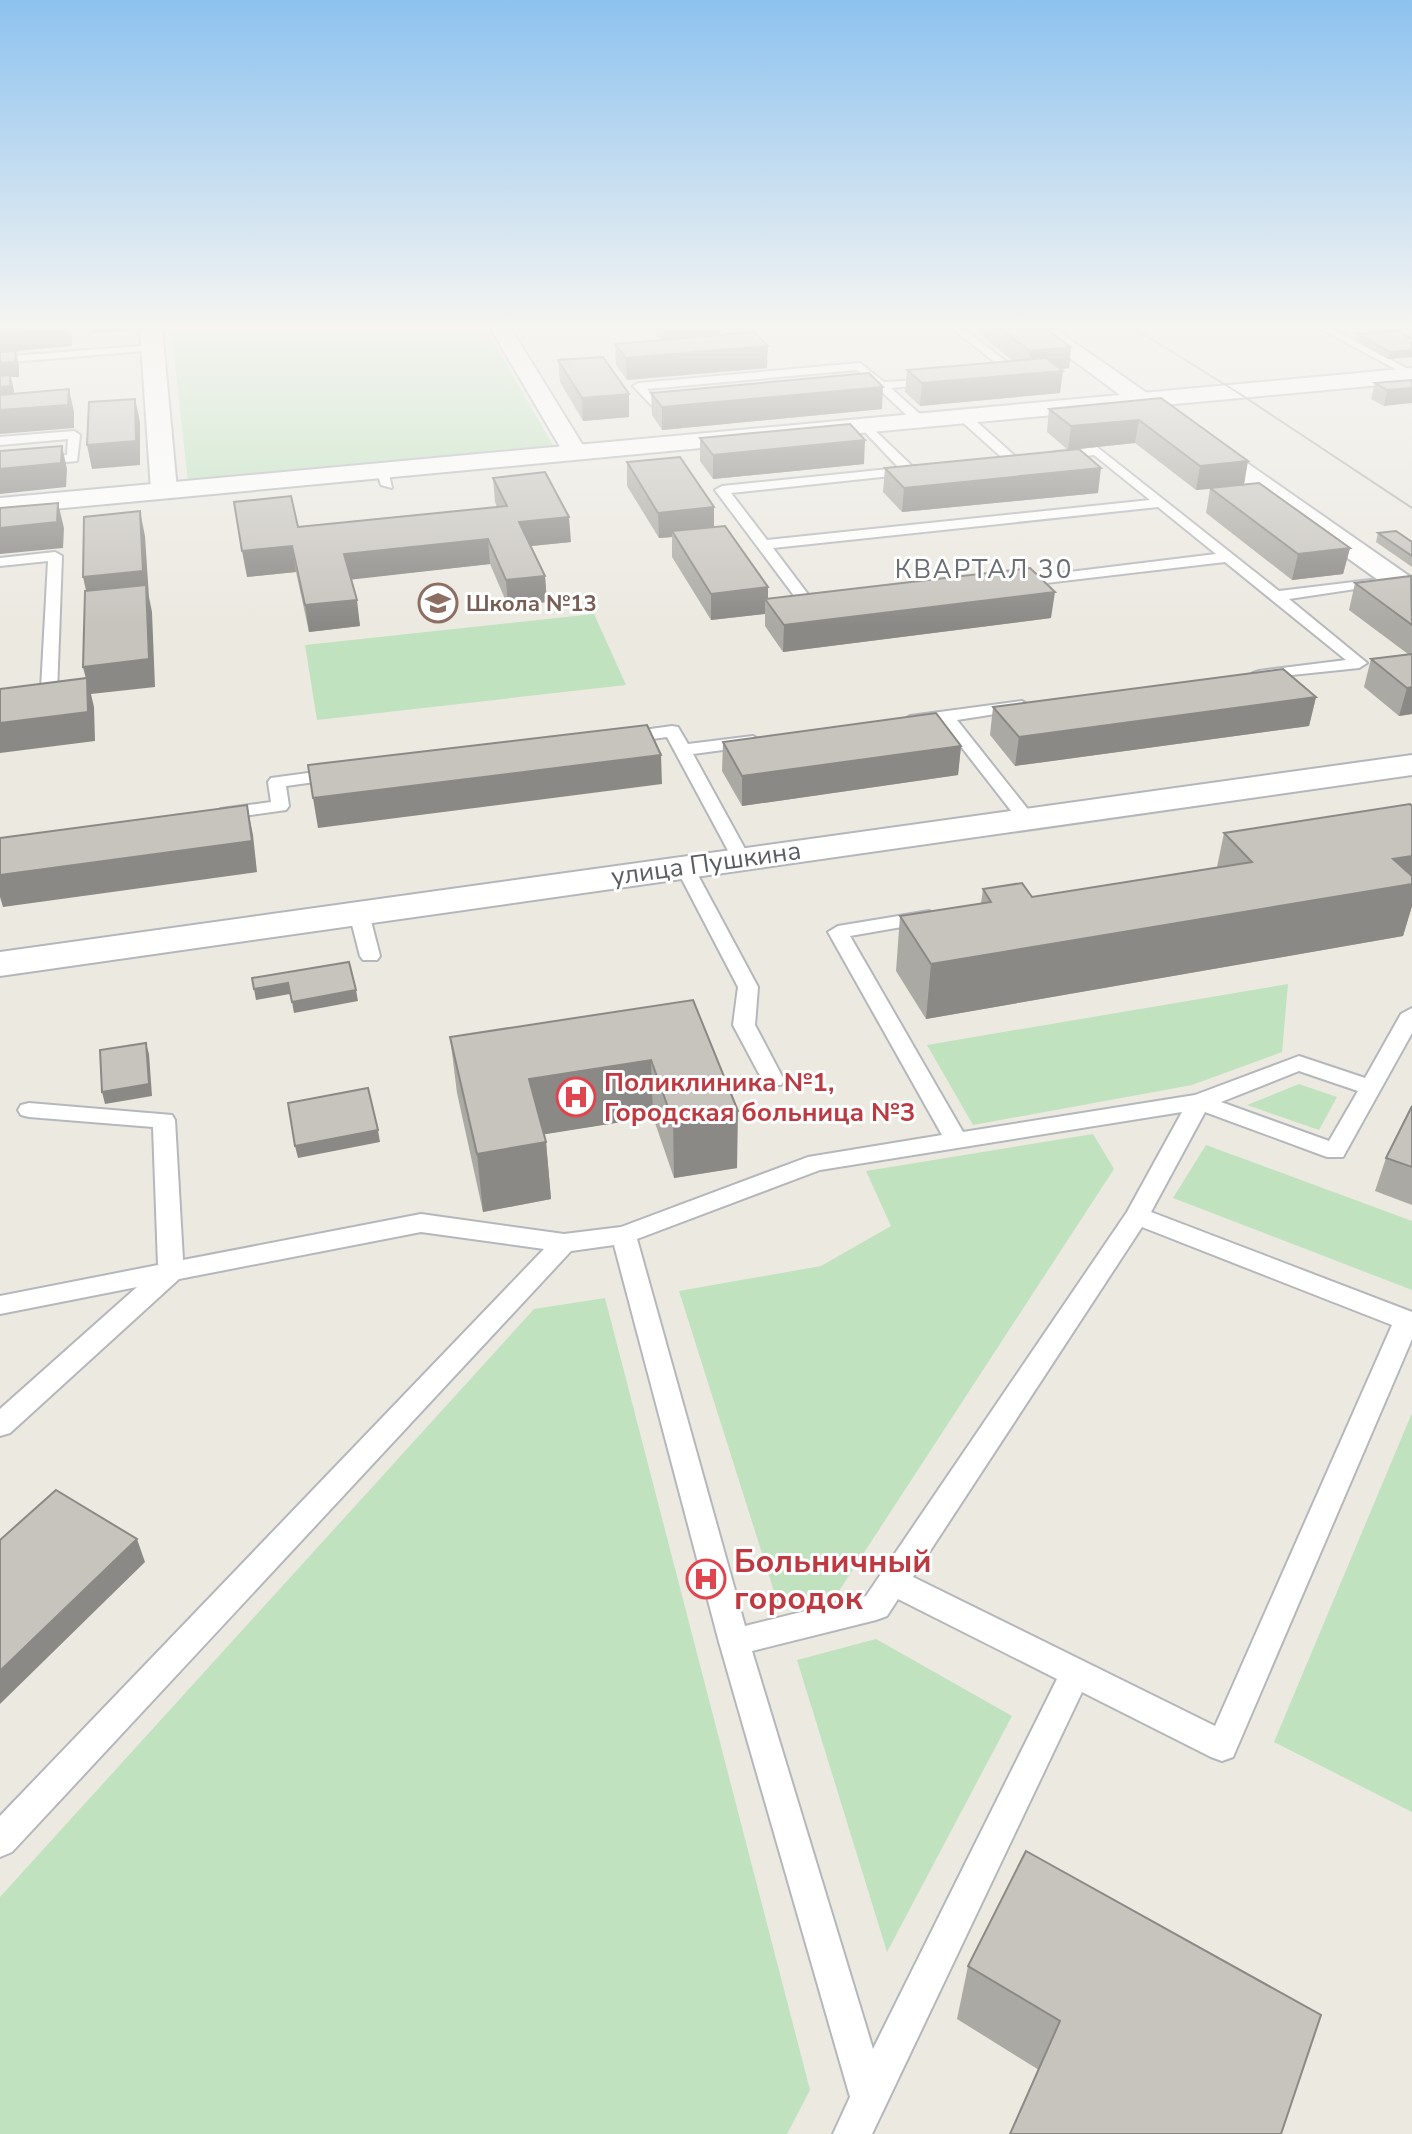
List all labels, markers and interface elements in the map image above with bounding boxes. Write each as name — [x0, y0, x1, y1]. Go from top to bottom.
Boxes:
district label: КВАРТАЛ 30 — [895, 552, 1073, 587]
school or university icon: Школа №13 — [417, 582, 459, 624]
place label: Школа №13 — [466, 589, 597, 619]
street label: улица Пушкина — [609, 833, 803, 894]
place label: Поликлиника №1, Городская больница №3 — [604, 1065, 915, 1130]
hospital icon: Поликлиника №1, Городская больница №3 — [555, 1076, 597, 1118]
place label: Больничный городок — [734, 1540, 932, 1620]
hospital icon: Больничный городок — [685, 1558, 727, 1600]

